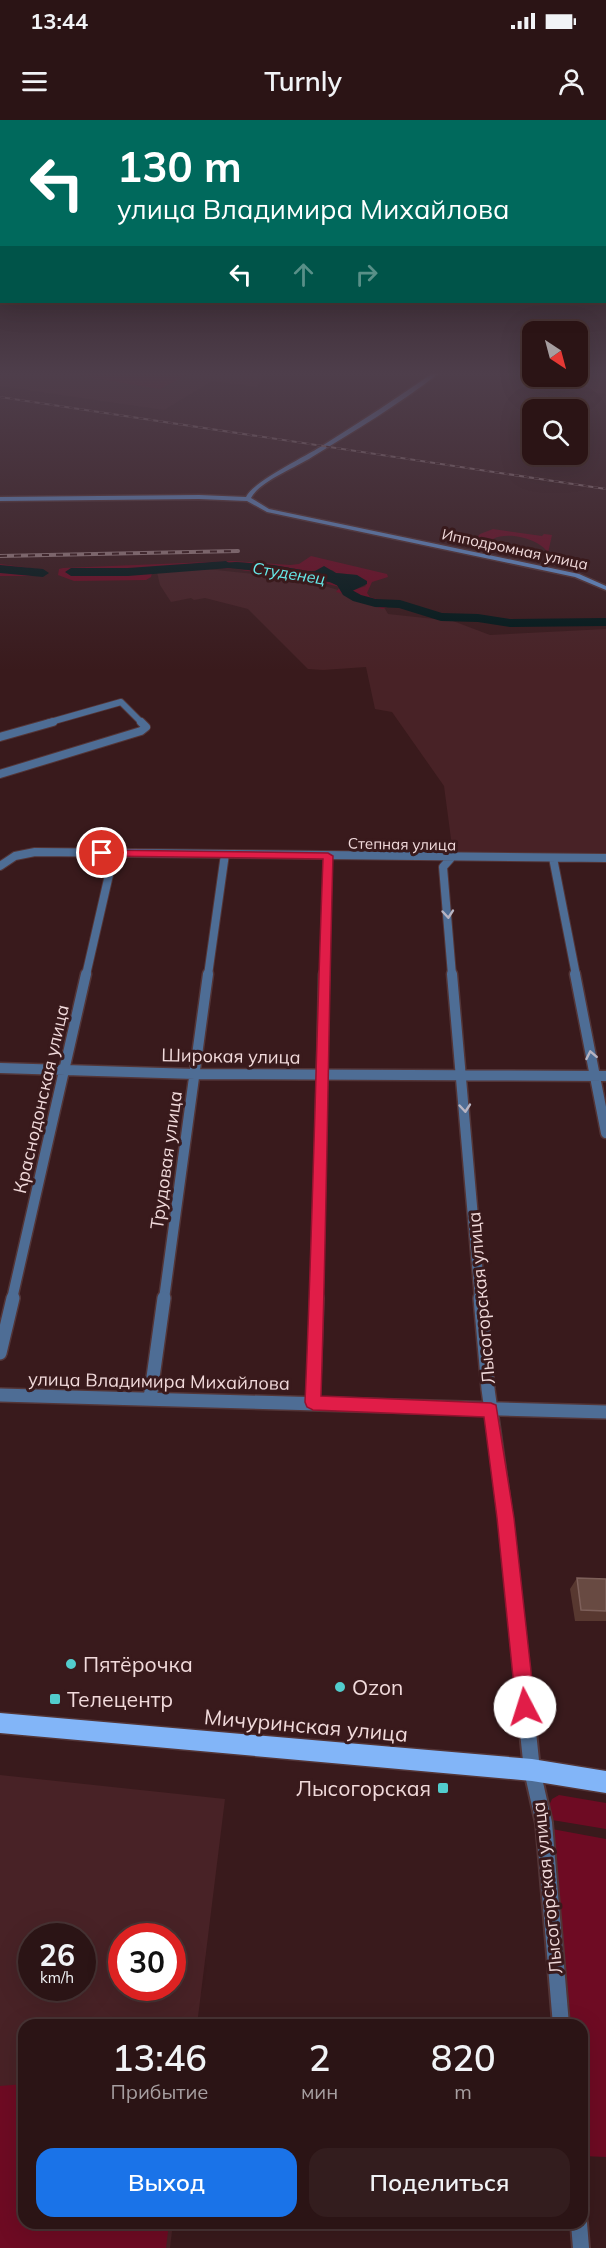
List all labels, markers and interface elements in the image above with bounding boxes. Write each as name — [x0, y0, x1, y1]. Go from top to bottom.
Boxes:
text: 13:44 — [30, 7, 88, 35]
text: Turnly — [264, 64, 342, 98]
icon: menu — [18, 65, 51, 98]
icon: person — [555, 65, 588, 98]
text: 130 m — [117, 140, 242, 193]
icon: left — [18, 144, 96, 222]
text: улица Владимира Михайлова — [117, 192, 510, 226]
icon: left — [224, 258, 257, 291]
icon: ahead — [287, 258, 320, 291]
icon: right — [350, 258, 383, 291]
north arrow — [522, 321, 588, 387]
map controls — [522, 321, 588, 465]
button: search — [522, 399, 588, 465]
street label: Ипподромная улица — [440, 524, 590, 574]
water label: Студенец — [251, 557, 327, 589]
pin — [76, 827, 127, 878]
street label: Степная улица — [348, 834, 456, 854]
icon: arrive — [85, 836, 118, 869]
one-way arrow — [441, 909, 454, 918]
street label: Краснодонская улица — [8, 1002, 74, 1196]
street label: Широкая улица — [161, 1043, 301, 1069]
one-way arrow — [585, 1051, 598, 1061]
street label: Трудовая улица — [145, 1089, 187, 1231]
one-way arrow — [458, 1103, 471, 1112]
street label: Лысогорская улица — [462, 1211, 500, 1385]
street label: улица Владимира Михайлова — [28, 1367, 290, 1395]
place label: Пятёрочка — [83, 1651, 193, 1677]
marker: Пятёрочка — [64, 1657, 78, 1671]
place label: Ozon — [352, 1674, 403, 1700]
position arrow — [493, 1675, 557, 1739]
marker: Ozon — [333, 1680, 347, 1694]
place label: Телецентр — [67, 1686, 173, 1712]
marker: Телецентр — [48, 1692, 62, 1706]
street label: Мичуринская улица — [203, 1703, 409, 1747]
place label: Лысогорская — [296, 1775, 431, 1801]
marker: Лысогорская — [436, 1781, 450, 1795]
street label: Лысогорская улица — [527, 1801, 567, 1975]
speed limit sign: 30 — [108, 1923, 186, 2001]
text: 26 — [39, 1936, 75, 1974]
text: km/h — [40, 1968, 74, 1987]
text: 13:46 — [112, 2035, 207, 2080]
text: 2 — [309, 2035, 330, 2080]
text: 820 — [431, 2035, 496, 2080]
text: Прибытие — [110, 2079, 208, 2104]
text: мин — [301, 2079, 338, 2104]
text: m — [454, 2079, 472, 2104]
button: Выход — [36, 2148, 297, 2217]
button: Поделиться — [309, 2148, 570, 2217]

